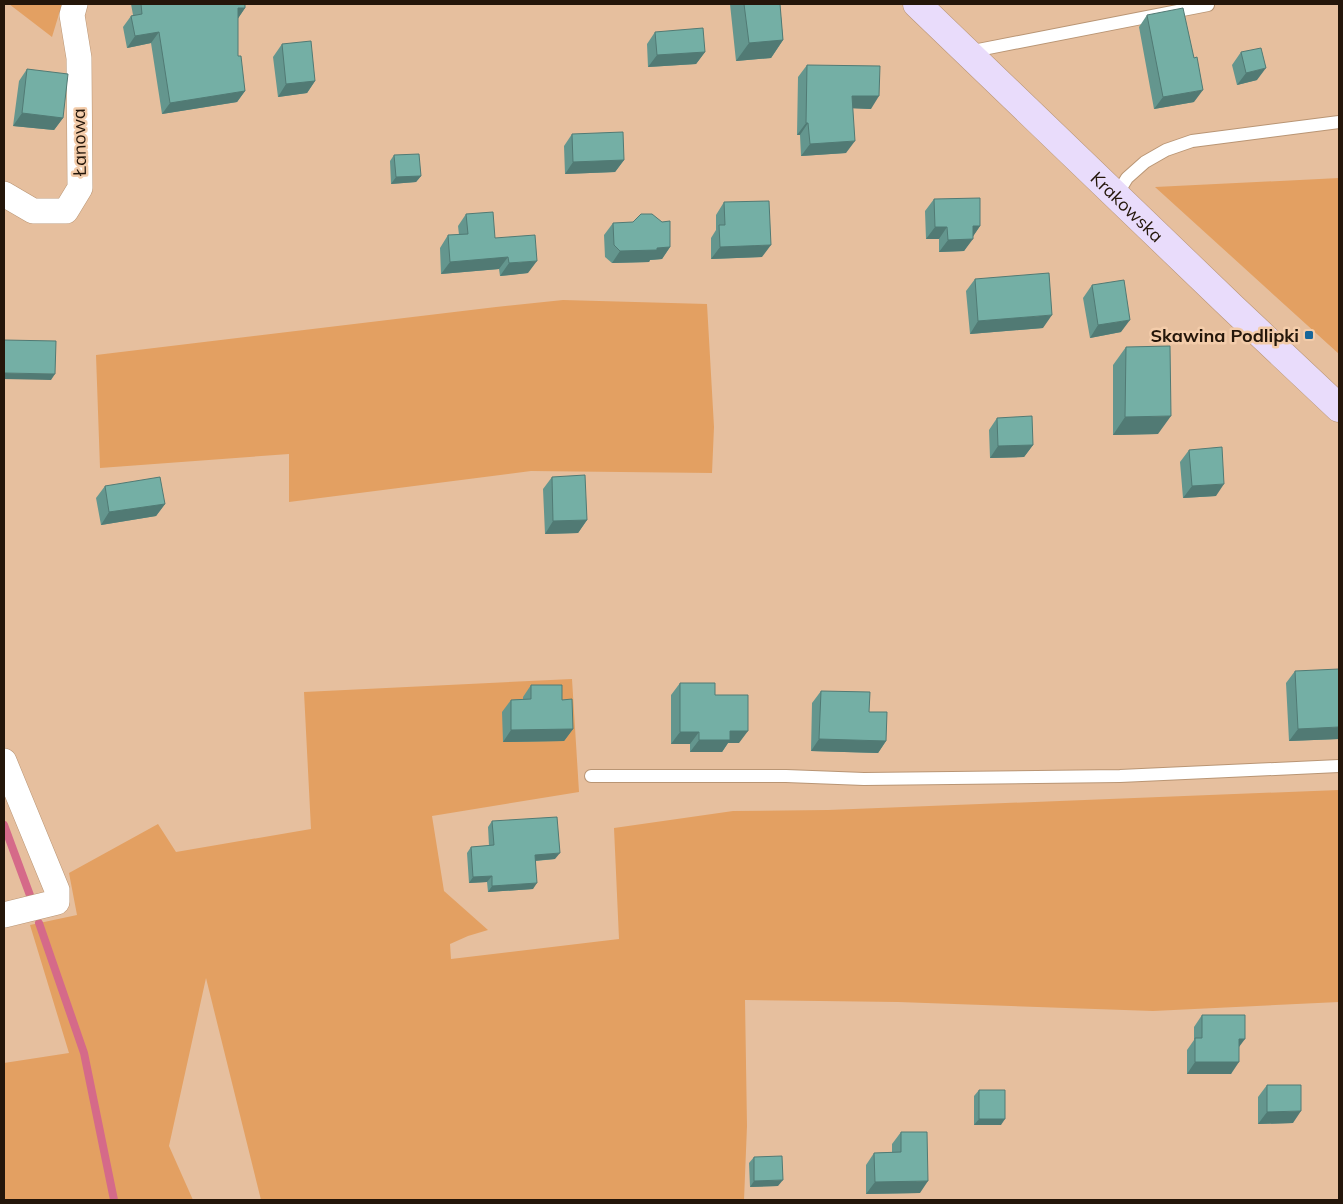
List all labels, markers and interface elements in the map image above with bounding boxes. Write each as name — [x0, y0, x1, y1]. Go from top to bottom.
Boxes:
street label: Łanowa — [67, 108, 91, 177]
street label: Krakowska — [1086, 166, 1169, 247]
place label: Skawina Podlipki — [1150, 324, 1299, 347]
marker: Skawina Podlipki — [1303, 329, 1315, 341]

